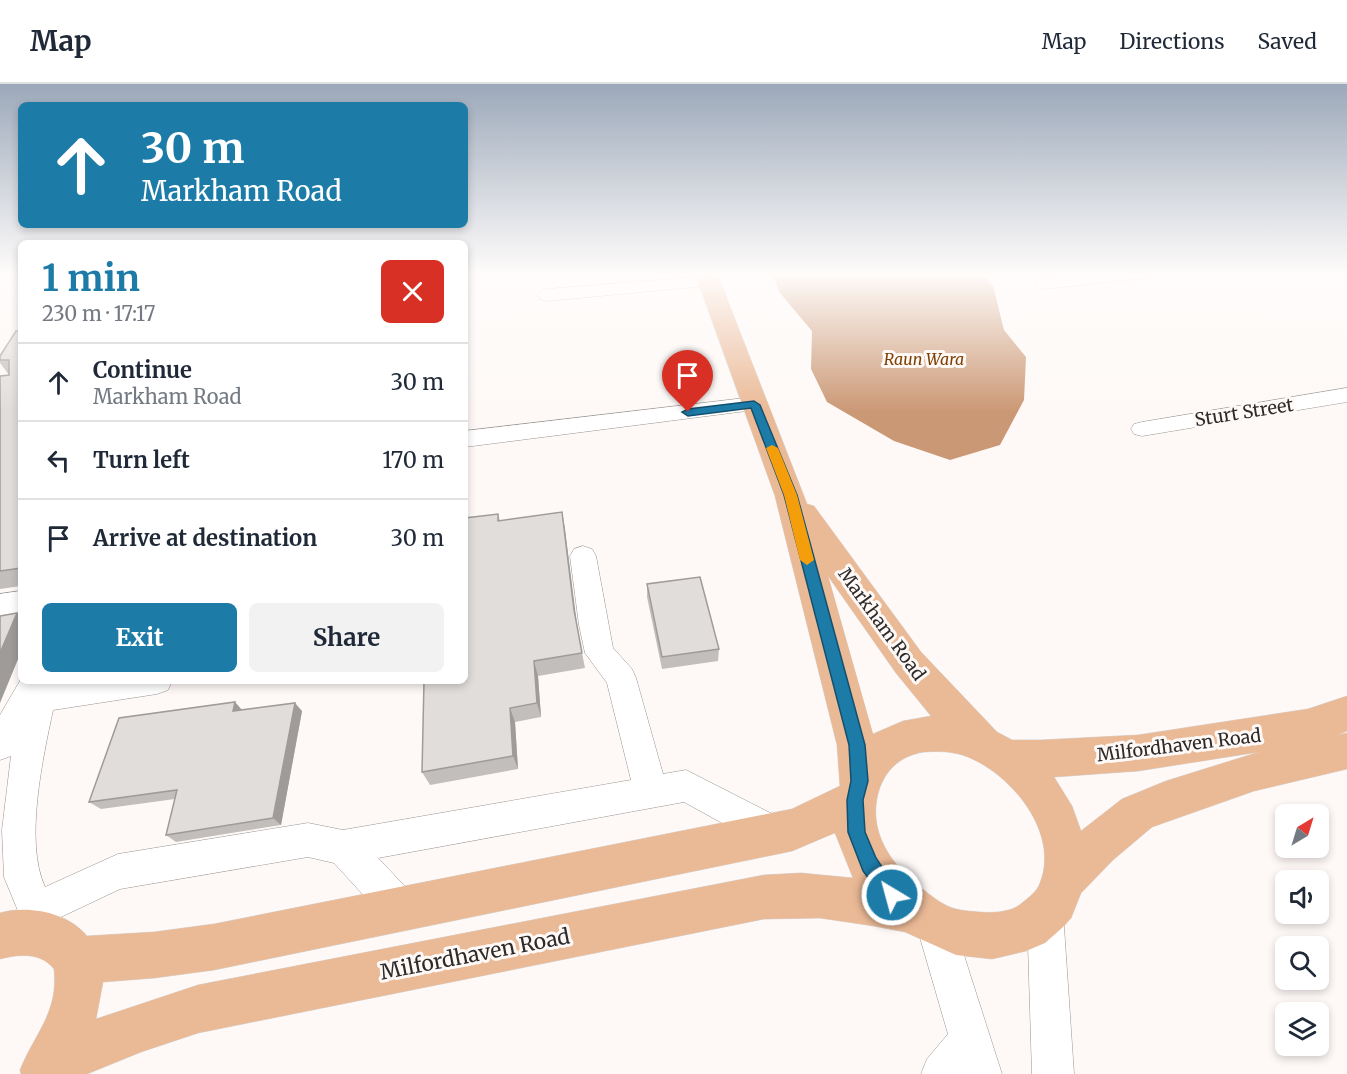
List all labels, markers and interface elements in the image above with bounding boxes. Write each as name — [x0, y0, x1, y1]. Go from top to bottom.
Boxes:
text: Map — [30, 23, 92, 59]
text: Map — [1042, 28, 1086, 55]
text: Directions — [1119, 28, 1224, 55]
text: Saved — [1257, 28, 1317, 55]
text: 30 m — [141, 122, 245, 174]
icon: ahead — [42, 126, 120, 204]
text: Markham Road — [141, 174, 342, 208]
text: 1 min — [42, 256, 140, 301]
button: close — [381, 260, 444, 323]
text: 230 m · 17:17 — [42, 301, 155, 326]
water label: Raun Wara — [884, 349, 964, 369]
pin — [662, 350, 713, 412]
text: Continue — [93, 356, 192, 384]
icon: arrive — [671, 359, 704, 392]
icon: ahead — [42, 366, 75, 399]
text: 30 m — [390, 368, 444, 396]
text: Markham Road — [93, 384, 242, 409]
street label: Sturt Street — [1193, 393, 1295, 431]
icon: left — [42, 444, 75, 477]
text: Turn left — [93, 446, 190, 474]
text: 170 m — [382, 446, 444, 474]
icon: arrive — [42, 522, 75, 555]
text: Arrive at destination — [93, 524, 317, 552]
text: 30 m — [390, 524, 444, 552]
street label: Markham Road — [833, 563, 931, 685]
button: Exit — [42, 603, 237, 672]
button: Share — [249, 603, 444, 672]
street label: Milfordhaven Road — [1096, 724, 1263, 766]
north arrow — [1275, 804, 1329, 858]
map controls — [1275, 804, 1329, 1056]
position arrow — [860, 863, 924, 927]
button: sound — [1275, 870, 1329, 924]
street label: Milfordhaven Road — [378, 922, 572, 986]
button: search — [1275, 936, 1329, 990]
button: layers — [1275, 1002, 1329, 1056]

